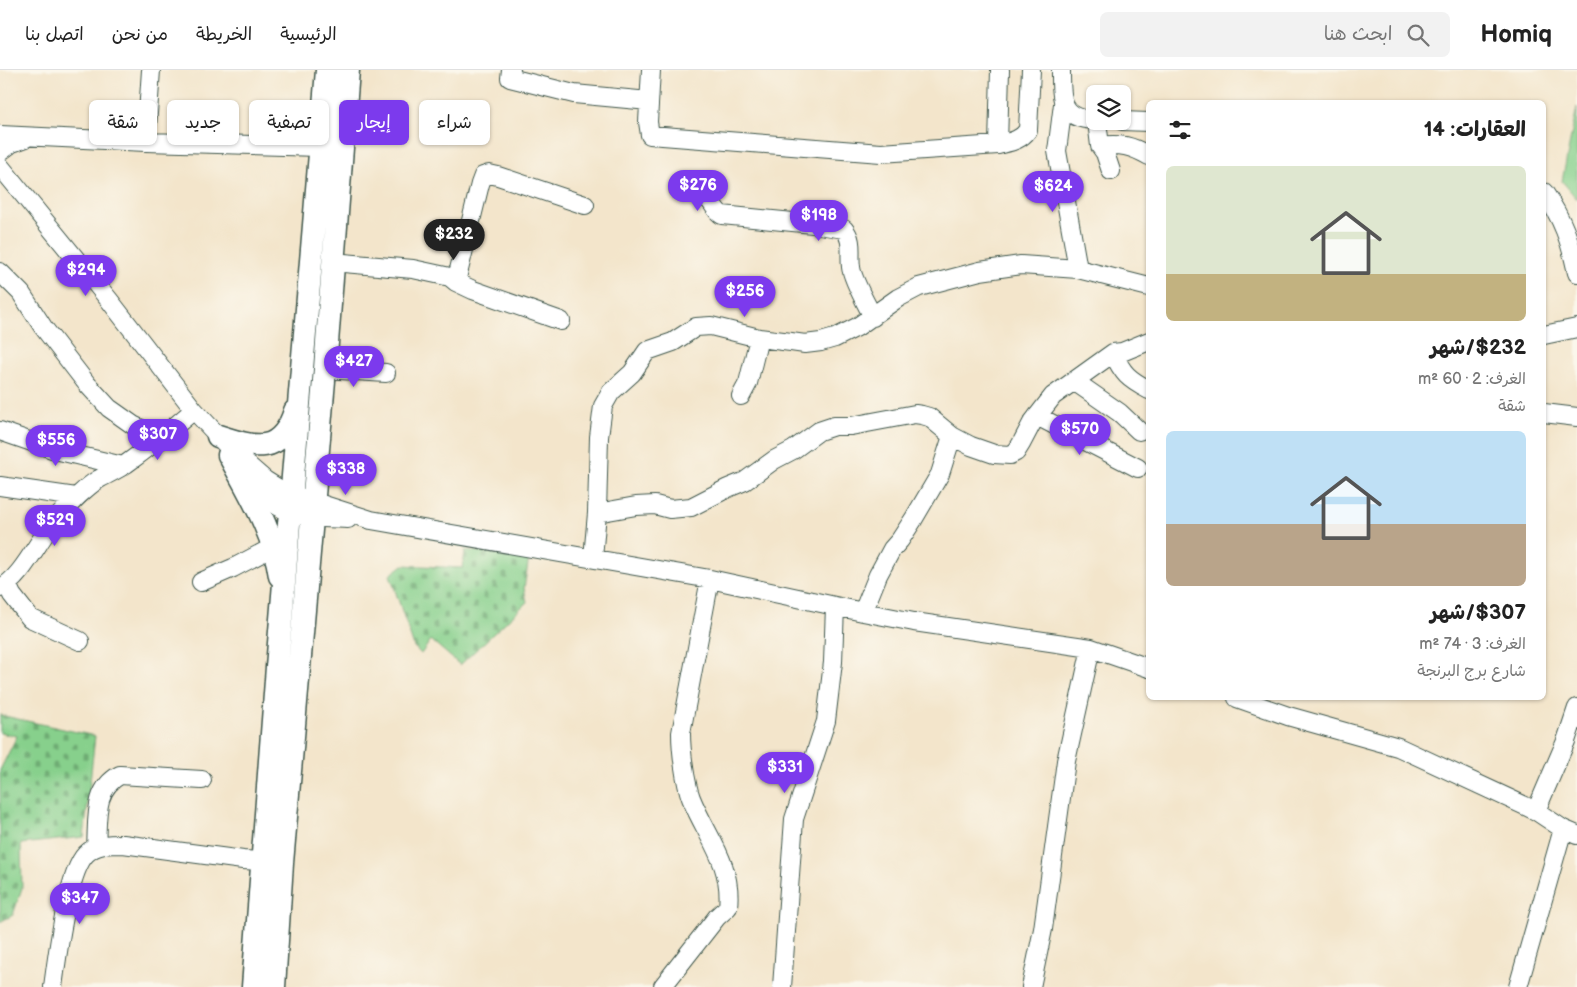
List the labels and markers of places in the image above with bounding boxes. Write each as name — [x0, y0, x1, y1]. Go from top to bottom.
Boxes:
pin: $276 — [668, 170, 728, 212]
pin: $624 — [1023, 170, 1083, 213]
pin: $198 — [789, 200, 849, 242]
pin: $232 — [424, 218, 484, 261]
pin: $294 — [56, 254, 116, 297]
pin: $256 — [715, 276, 775, 318]
pin: $427 — [324, 346, 384, 388]
pin: $570 — [1050, 414, 1110, 456]
pin: $307 — [128, 418, 188, 461]
pin: $556 — [26, 424, 86, 467]
pin: $338 — [316, 454, 376, 496]
pin: $529 — [25, 504, 85, 547]
pin: $331 — [755, 752, 815, 794]
pin: $347 — [50, 882, 110, 925]

